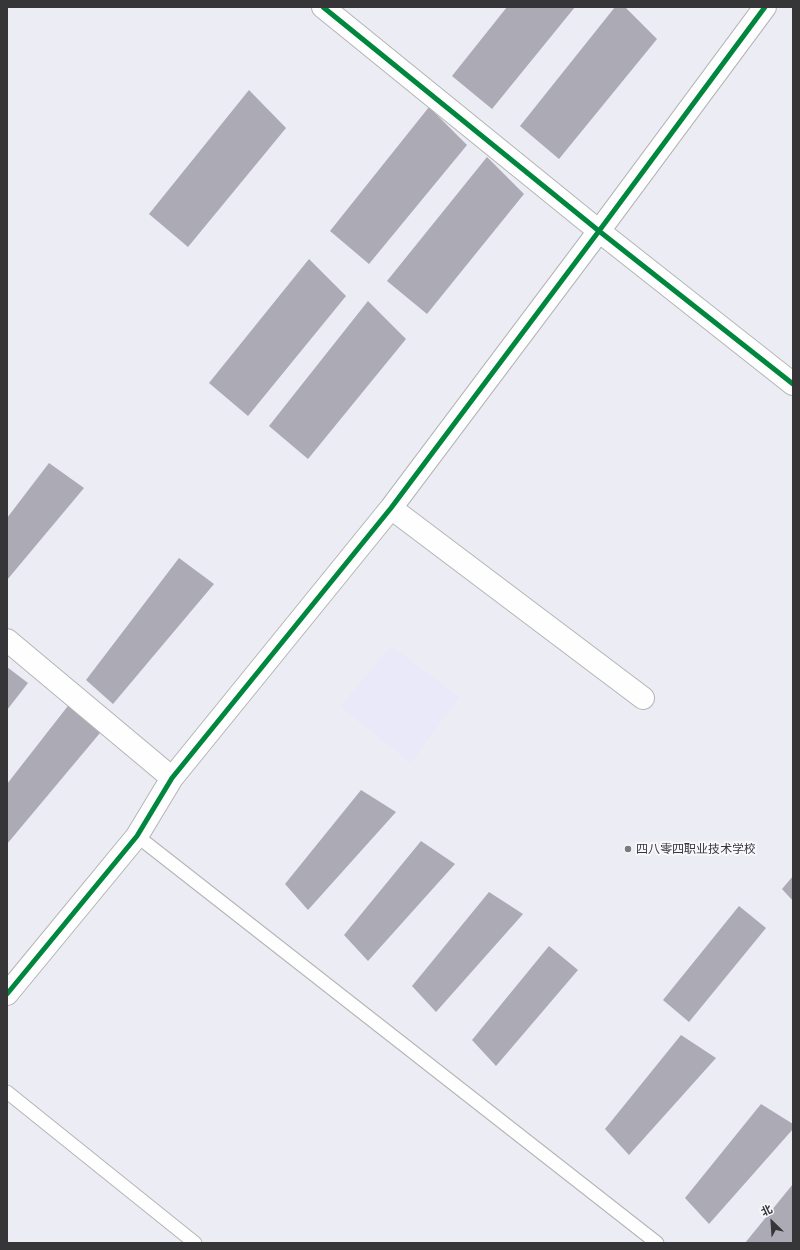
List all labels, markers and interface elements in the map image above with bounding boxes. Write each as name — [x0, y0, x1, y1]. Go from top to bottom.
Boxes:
place label: 四八零四职业技术学校 — [636, 842, 756, 856]
marker: 四八零四职业技术学校 — [623, 844, 633, 854]
north arrow — [752, 1202, 792, 1242]
text: 北 — [759, 1202, 774, 1219]

